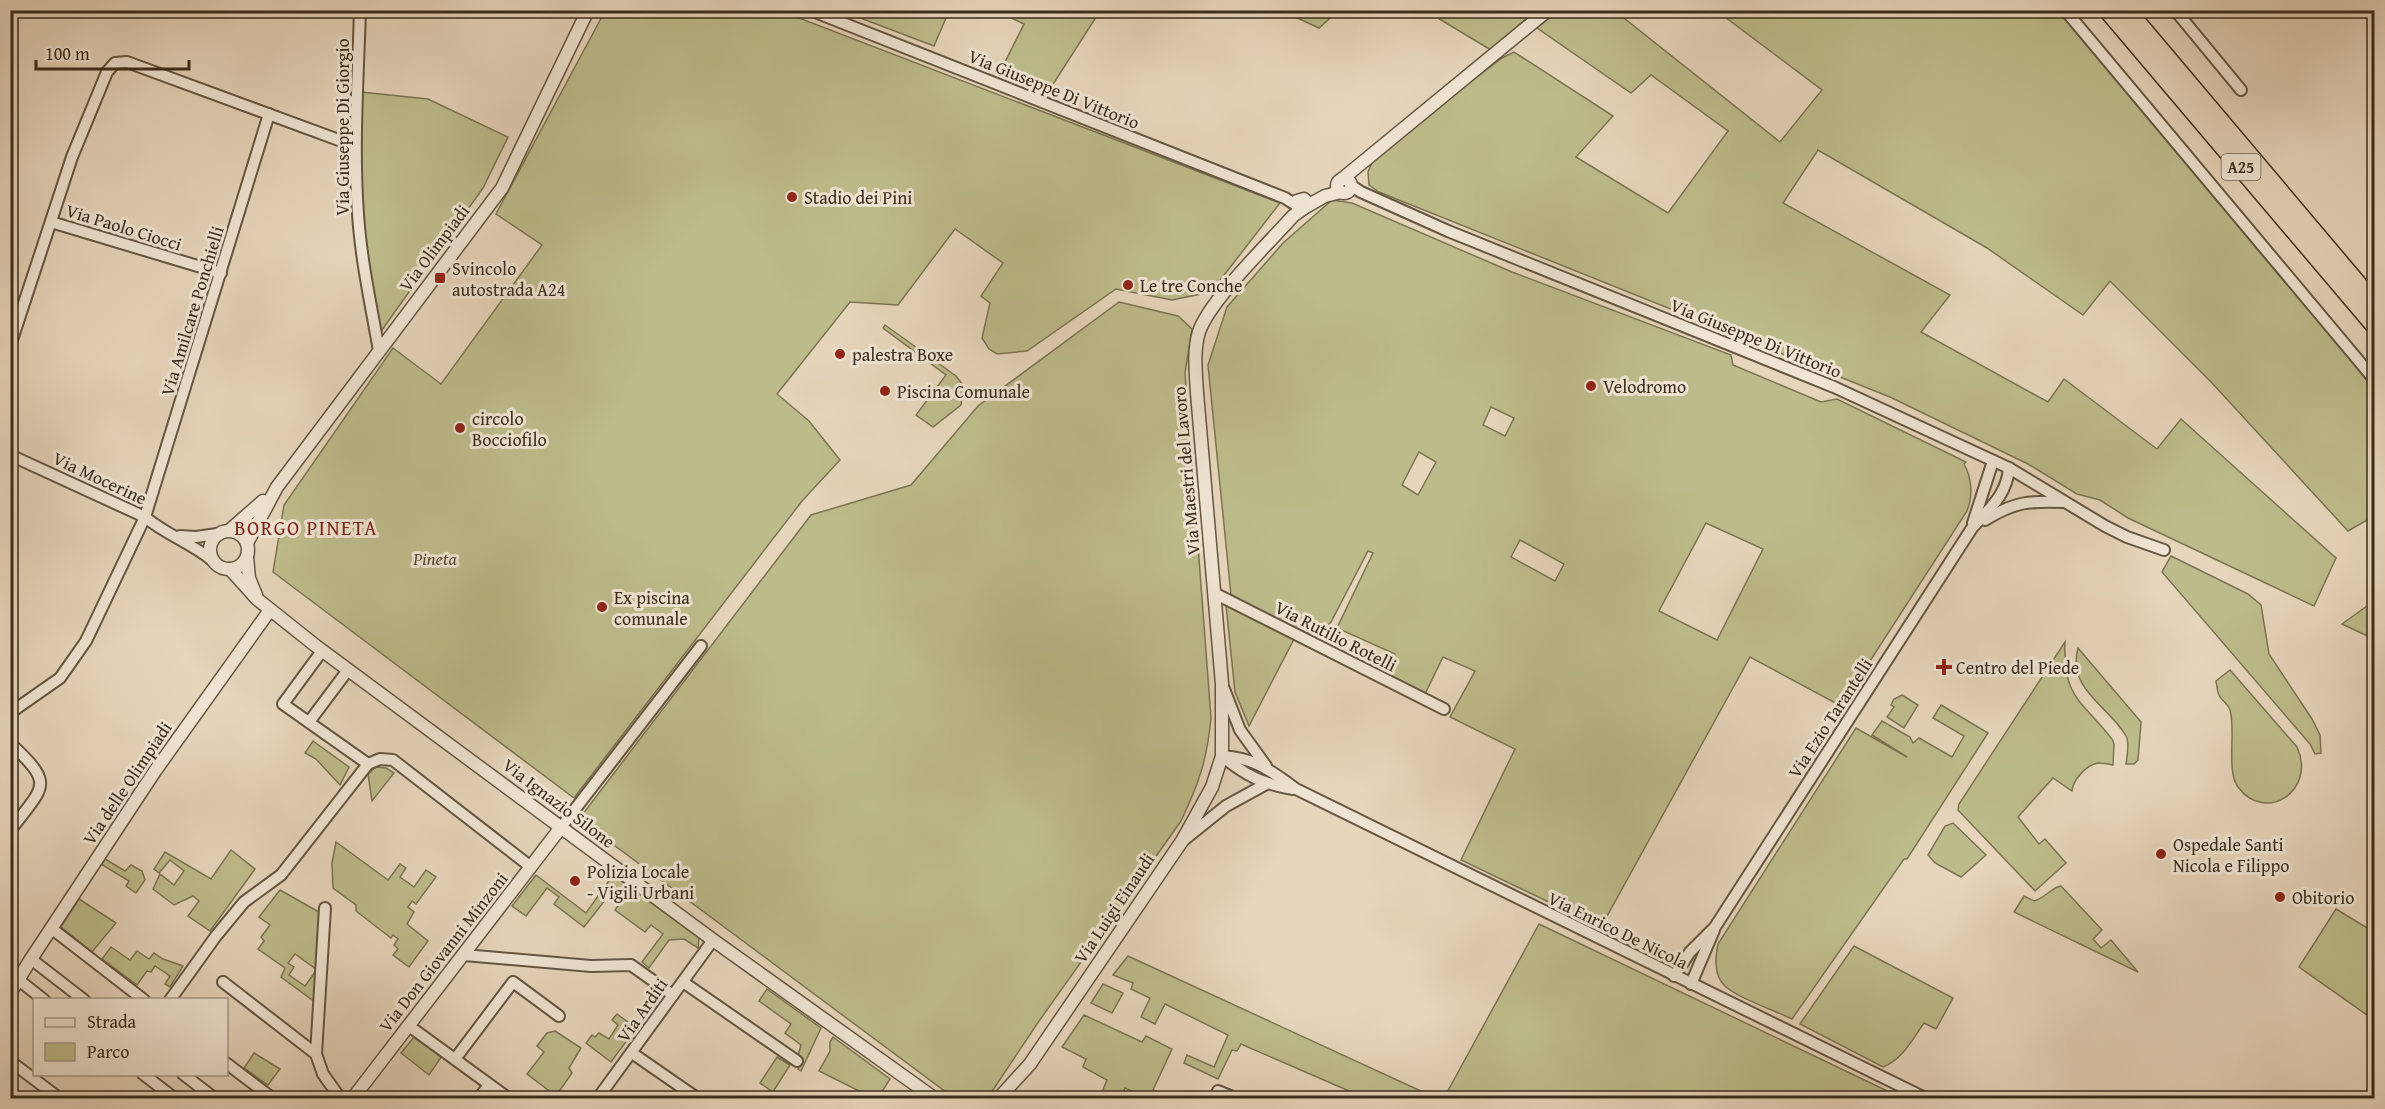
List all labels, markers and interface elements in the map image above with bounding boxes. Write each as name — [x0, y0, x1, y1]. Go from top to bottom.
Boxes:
scale bar — [36, 33, 189, 71]
street label: Via Giuseppe Di Giorgio — [329, 38, 356, 216]
text: 100 m — [45, 40, 90, 67]
street label: Via Giuseppe Di Vittorio — [964, 42, 1144, 136]
road number: A25 — [2222, 154, 2260, 180]
place label: Stadio dei Pini — [804, 184, 912, 211]
marker: Stadio dei Pini — [785, 190, 799, 204]
street label: Via Paolo Ciocci — [63, 197, 185, 257]
street label: Via Olimpiadi — [392, 199, 476, 297]
street label: Via Amilcare Ponchielli — [153, 223, 231, 399]
place label: Svincolo autostrada A24 — [452, 255, 565, 303]
marker: Svincolo autostrada A24 — [433, 271, 447, 285]
place label: Le tre Conche — [1140, 272, 1242, 299]
marker: Le tre Conche — [1121, 278, 1135, 292]
street label: Via Giuseppe Di Vittorio — [1666, 291, 1846, 385]
place label: palestra Boxe — [852, 341, 953, 368]
marker: palestra Boxe — [833, 347, 847, 361]
place label: Velodromo — [1603, 373, 1686, 400]
place label: Piscina Comunale — [897, 378, 1030, 405]
marker: Velodromo — [1584, 379, 1598, 393]
marker: Piscina Comunale — [878, 384, 892, 398]
street label: Via Maestri del Lavoro — [1165, 386, 1207, 556]
place label: circolo Bocciofilo — [472, 405, 547, 453]
marker: circolo Bocciofilo — [453, 421, 467, 435]
street label: Via Mocerine — [49, 444, 151, 512]
district label: BORGO PINETA — [234, 513, 378, 542]
park label: Pineta — [412, 545, 458, 572]
place label: Ex piscina comunale — [614, 584, 690, 632]
street label: Via Rutilio Rotelli — [1270, 594, 1402, 678]
marker: Ex piscina comunale — [595, 600, 609, 614]
street label: Via Ezio Tarantelli — [1781, 653, 1879, 783]
place label: Centro del Piede — [1956, 654, 2079, 681]
marker: Centro del Piede — [1937, 660, 1951, 674]
street label: Via delle Olimpiadi — [76, 716, 178, 850]
street label: Via Ignazio Silone — [497, 752, 621, 854]
place label: Ospedale Santi Nicola e Filippo — [2173, 831, 2289, 879]
street label: Via Luigi Einaudi — [1067, 847, 1161, 969]
marker: Ospedale Santi Nicola e Filippo — [2154, 847, 2168, 861]
place label: Polizia Locale - Vigili Urbani — [587, 858, 694, 906]
street label: Via Don Giovanni Minzoni — [372, 866, 514, 1038]
marker: Polizia Locale - Vigili Urbani — [568, 874, 582, 888]
street label: Via Enrico De Nicola — [1543, 884, 1693, 976]
place label: Obitorio — [2292, 884, 2355, 911]
marker: Obitorio — [2273, 890, 2287, 904]
street label: Via Arditi — [610, 972, 674, 1048]
legend — [33, 998, 228, 1076]
text: Strada — [87, 1008, 137, 1035]
text: Parco — [87, 1038, 130, 1065]

